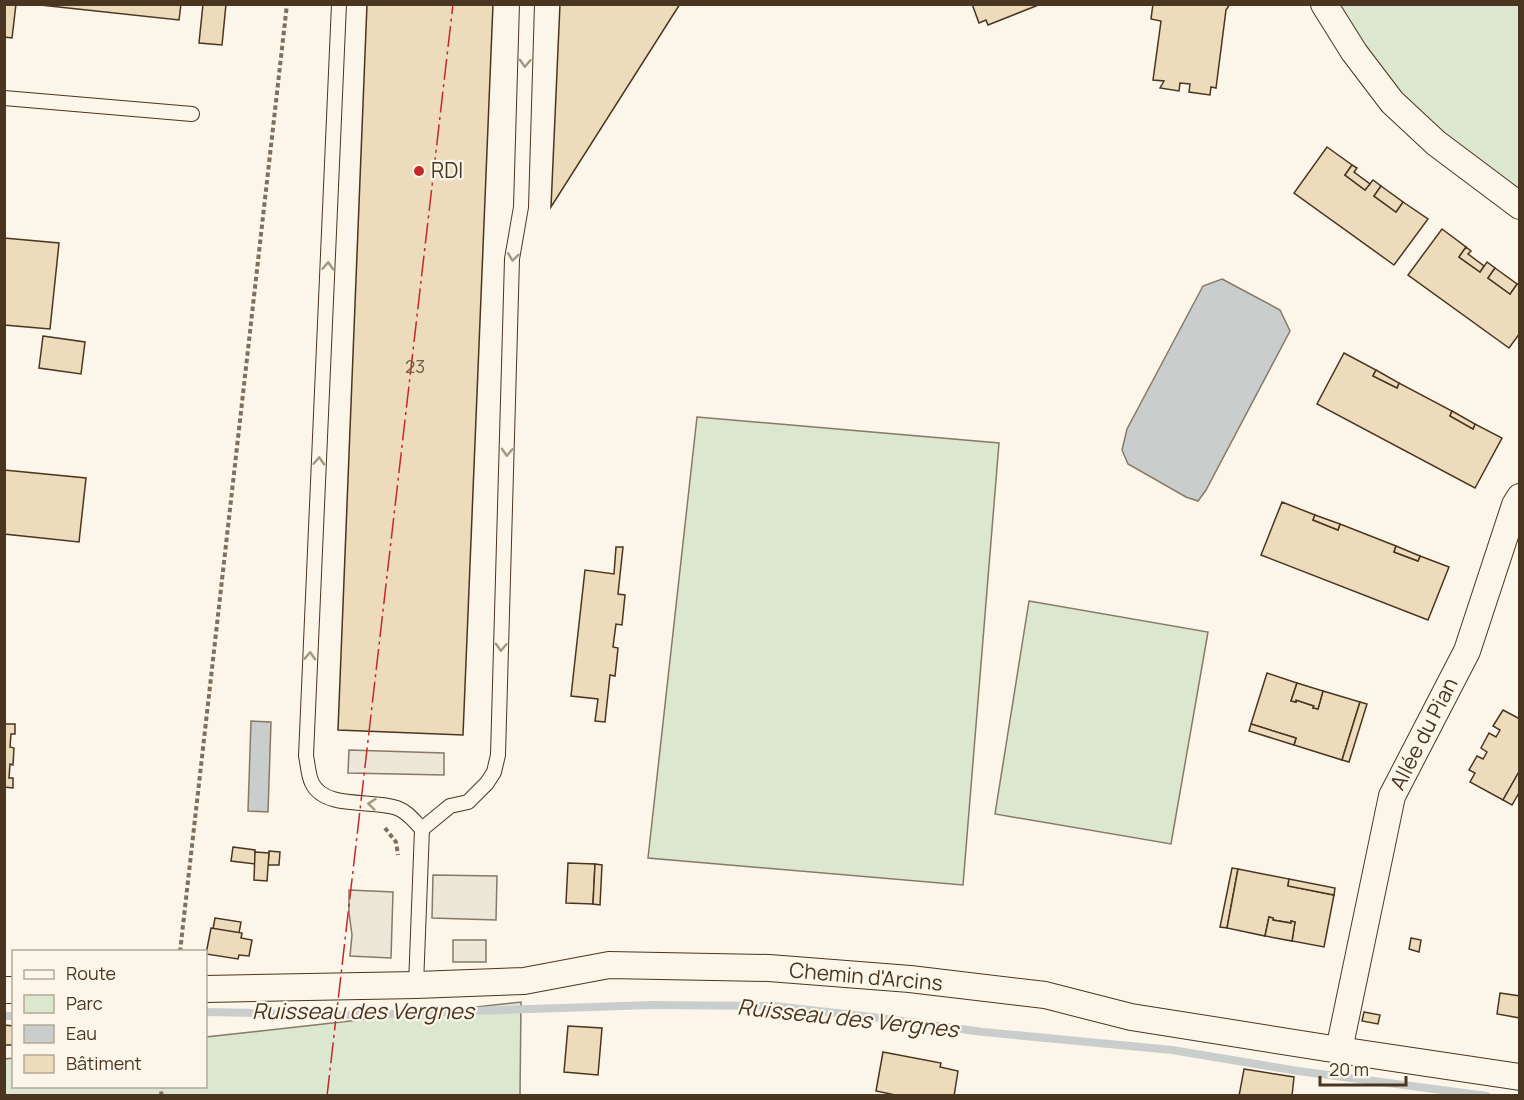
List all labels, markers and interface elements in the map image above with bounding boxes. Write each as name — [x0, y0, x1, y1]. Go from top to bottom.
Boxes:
one-way arrow — [519, 58, 532, 67]
place label: RDI — [431, 156, 463, 184]
marker: RDI — [412, 164, 426, 178]
one-way arrow — [507, 253, 520, 262]
one-way arrow — [321, 262, 334, 271]
house number: 23 — [405, 354, 425, 378]
one-way arrow — [500, 448, 513, 457]
one-way arrow — [312, 456, 325, 465]
one-way arrow — [495, 642, 507, 651]
one-way arrow — [304, 651, 317, 660]
street label: Allée du Pian — [1383, 673, 1463, 795]
one-way arrow — [367, 798, 376, 810]
legend — [12, 950, 207, 1088]
street label: Chemin d'Arcins — [788, 955, 944, 997]
text: Route — [66, 961, 116, 985]
text: Parc — [66, 991, 103, 1015]
water label: Ruisseau des Vergnes — [736, 991, 961, 1045]
water label: Ruisseau des Vergnes — [252, 996, 475, 1026]
text: Eau — [66, 1021, 97, 1045]
scale bar — [1320, 1049, 1406, 1087]
text: Bâtiment — [66, 1051, 142, 1075]
text: 20 m — [1329, 1057, 1369, 1081]

